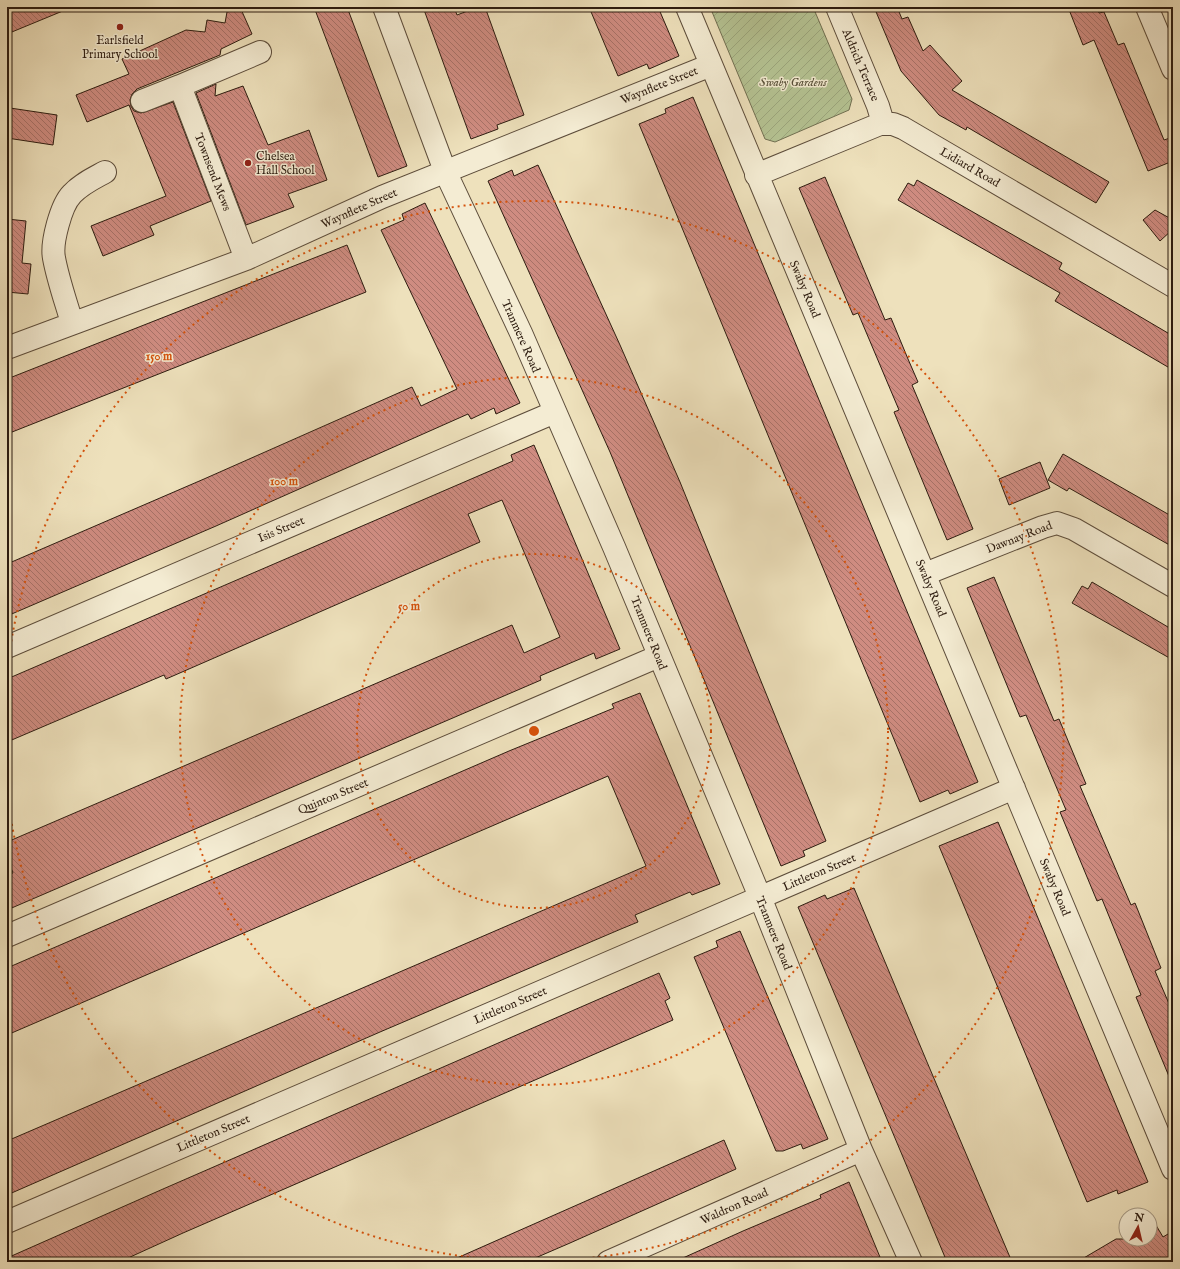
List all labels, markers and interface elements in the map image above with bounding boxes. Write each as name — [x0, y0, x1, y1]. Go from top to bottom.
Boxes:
marker: Earlsfield Primary School — [115, 22, 125, 32]
street label: Aldrich Terrace — [838, 26, 883, 104]
place label: Earlsfield Primary School — [82, 33, 159, 62]
street label: Waynflete Street — [618, 63, 700, 108]
park label: Swaby Gardens — [759, 75, 827, 90]
street label: Townsend Mews — [191, 131, 234, 213]
street label: Lidiard Road — [937, 144, 1003, 191]
place label: Chelsea Hall School — [256, 149, 315, 178]
marker: Chelsea Hall School — [243, 158, 253, 168]
street label: Waynflete Street — [319, 185, 400, 232]
street label: Swaby Road — [786, 258, 824, 321]
street label: Tranmere Road — [498, 297, 544, 376]
text: 150 m — [146, 349, 173, 364]
text: 100 m — [270, 474, 299, 489]
street label: Isis Street — [256, 513, 307, 546]
street label: Dawnay Road — [984, 518, 1055, 557]
street label: Swaby Road — [912, 557, 950, 620]
street label: Tranmere Road — [627, 594, 670, 673]
text: 50 m — [398, 599, 421, 614]
centre of rings — [527, 724, 541, 738]
street label: Quinton Street — [296, 775, 371, 818]
street label: Littleton Street — [780, 850, 858, 895]
street label: Swaby Road — [1036, 856, 1074, 919]
street label: Tranmere Road — [752, 894, 795, 973]
street label: Littleton Street — [471, 983, 549, 1028]
street label: Littleton Street — [174, 1111, 252, 1156]
street label: Waldron Road — [698, 1185, 771, 1228]
north arrow — [1118, 1207, 1158, 1247]
text: N — [1133, 1210, 1145, 1226]

